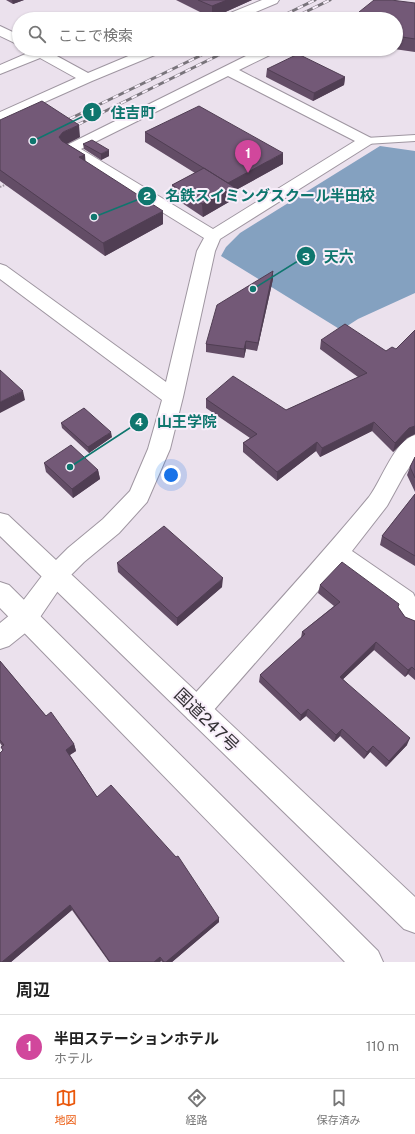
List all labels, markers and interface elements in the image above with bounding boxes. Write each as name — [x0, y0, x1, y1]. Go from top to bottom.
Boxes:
search box — [12, 12, 403, 56]
icon: search — [26, 23, 48, 45]
text: ここで検索 — [58, 27, 133, 44]
callout: 住吉町 — [82, 99, 163, 126]
text: 住吉町 — [110, 104, 156, 121]
text: 1 — [89, 105, 95, 119]
pin: 1 — [235, 140, 261, 173]
callout: 名鉄スイミングスクール半田校 — [137, 182, 383, 209]
text: 名鉄スイミングスクール半田校 — [165, 187, 375, 204]
text: 2 — [143, 189, 151, 203]
callout: 天六 — [296, 243, 362, 270]
text: 天六 — [324, 248, 354, 265]
text: 3 — [302, 250, 310, 264]
callout: 山王学院 — [129, 409, 225, 436]
text: 山王学院 — [157, 413, 217, 430]
text: 4 — [135, 415, 143, 429]
your location — [161, 465, 181, 485]
street label: 国道247号 — [171, 684, 243, 756]
text: 周辺 — [16, 980, 50, 1000]
text: 半田ステーションホテル — [54, 1030, 219, 1047]
text: 1 — [26, 1039, 32, 1054]
text: 110 m — [366, 1039, 399, 1054]
text: ホテル — [54, 1051, 93, 1066]
tab: 地図 — [55, 1087, 77, 1127]
tab: 経路 — [186, 1087, 208, 1127]
tab: 保存済み — [317, 1087, 361, 1127]

